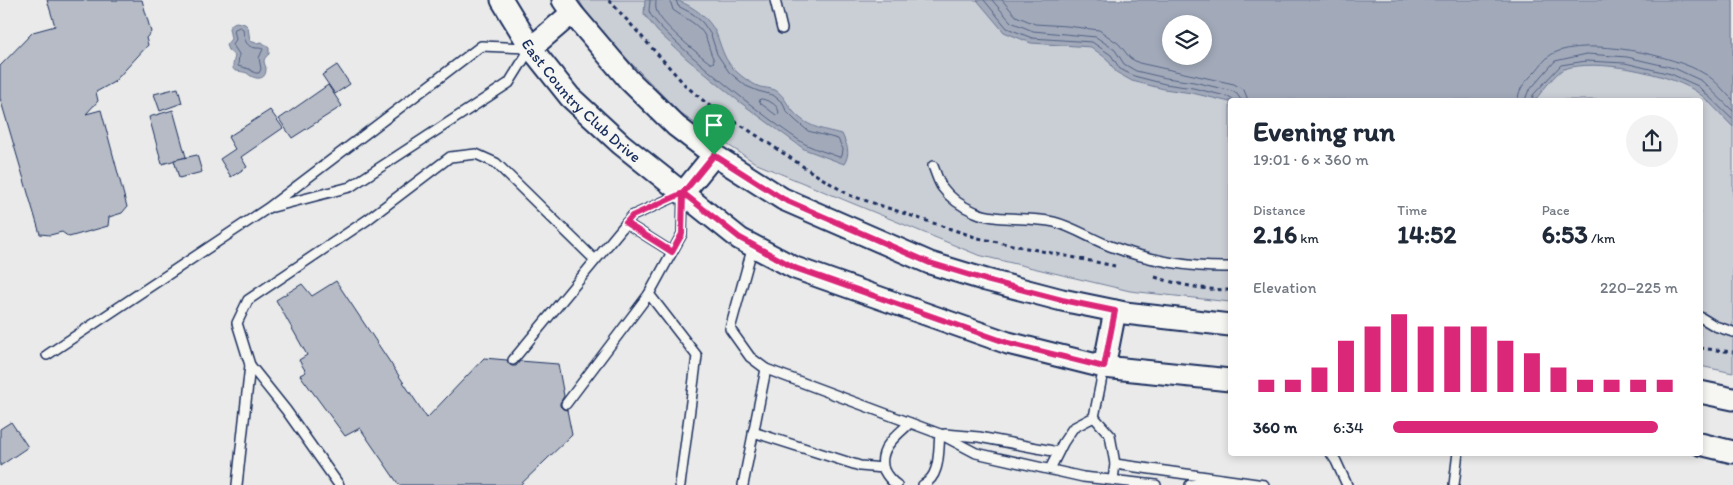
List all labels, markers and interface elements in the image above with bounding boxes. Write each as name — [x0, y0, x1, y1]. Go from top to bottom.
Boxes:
map controls — [1162, 15, 1212, 65]
button: layers — [1162, 15, 1212, 65]
street label: East Country Club Drive — [517, 35, 645, 167]
pin — [693, 104, 735, 155]
icon: arrive — [700, 111, 728, 139]
text: Evening run — [1253, 114, 1395, 148]
button: share — [1626, 115, 1678, 167]
text: 19:01 · 6 × 360 m — [1253, 150, 1369, 169]
text: Distance — [1253, 202, 1305, 219]
text: Time — [1397, 202, 1427, 219]
text: Pace — [1542, 202, 1570, 219]
text: 2.16 — [1253, 219, 1297, 249]
text: 14:52 — [1397, 219, 1456, 249]
text: 6:53 — [1542, 219, 1588, 249]
text: km — [1297, 230, 1319, 247]
text: /km — [1588, 230, 1615, 247]
text: Elevation — [1253, 278, 1317, 297]
text: 220–225 m — [1600, 278, 1678, 297]
text: 360 m — [1253, 418, 1297, 437]
text: 6:34 — [1333, 418, 1364, 437]

